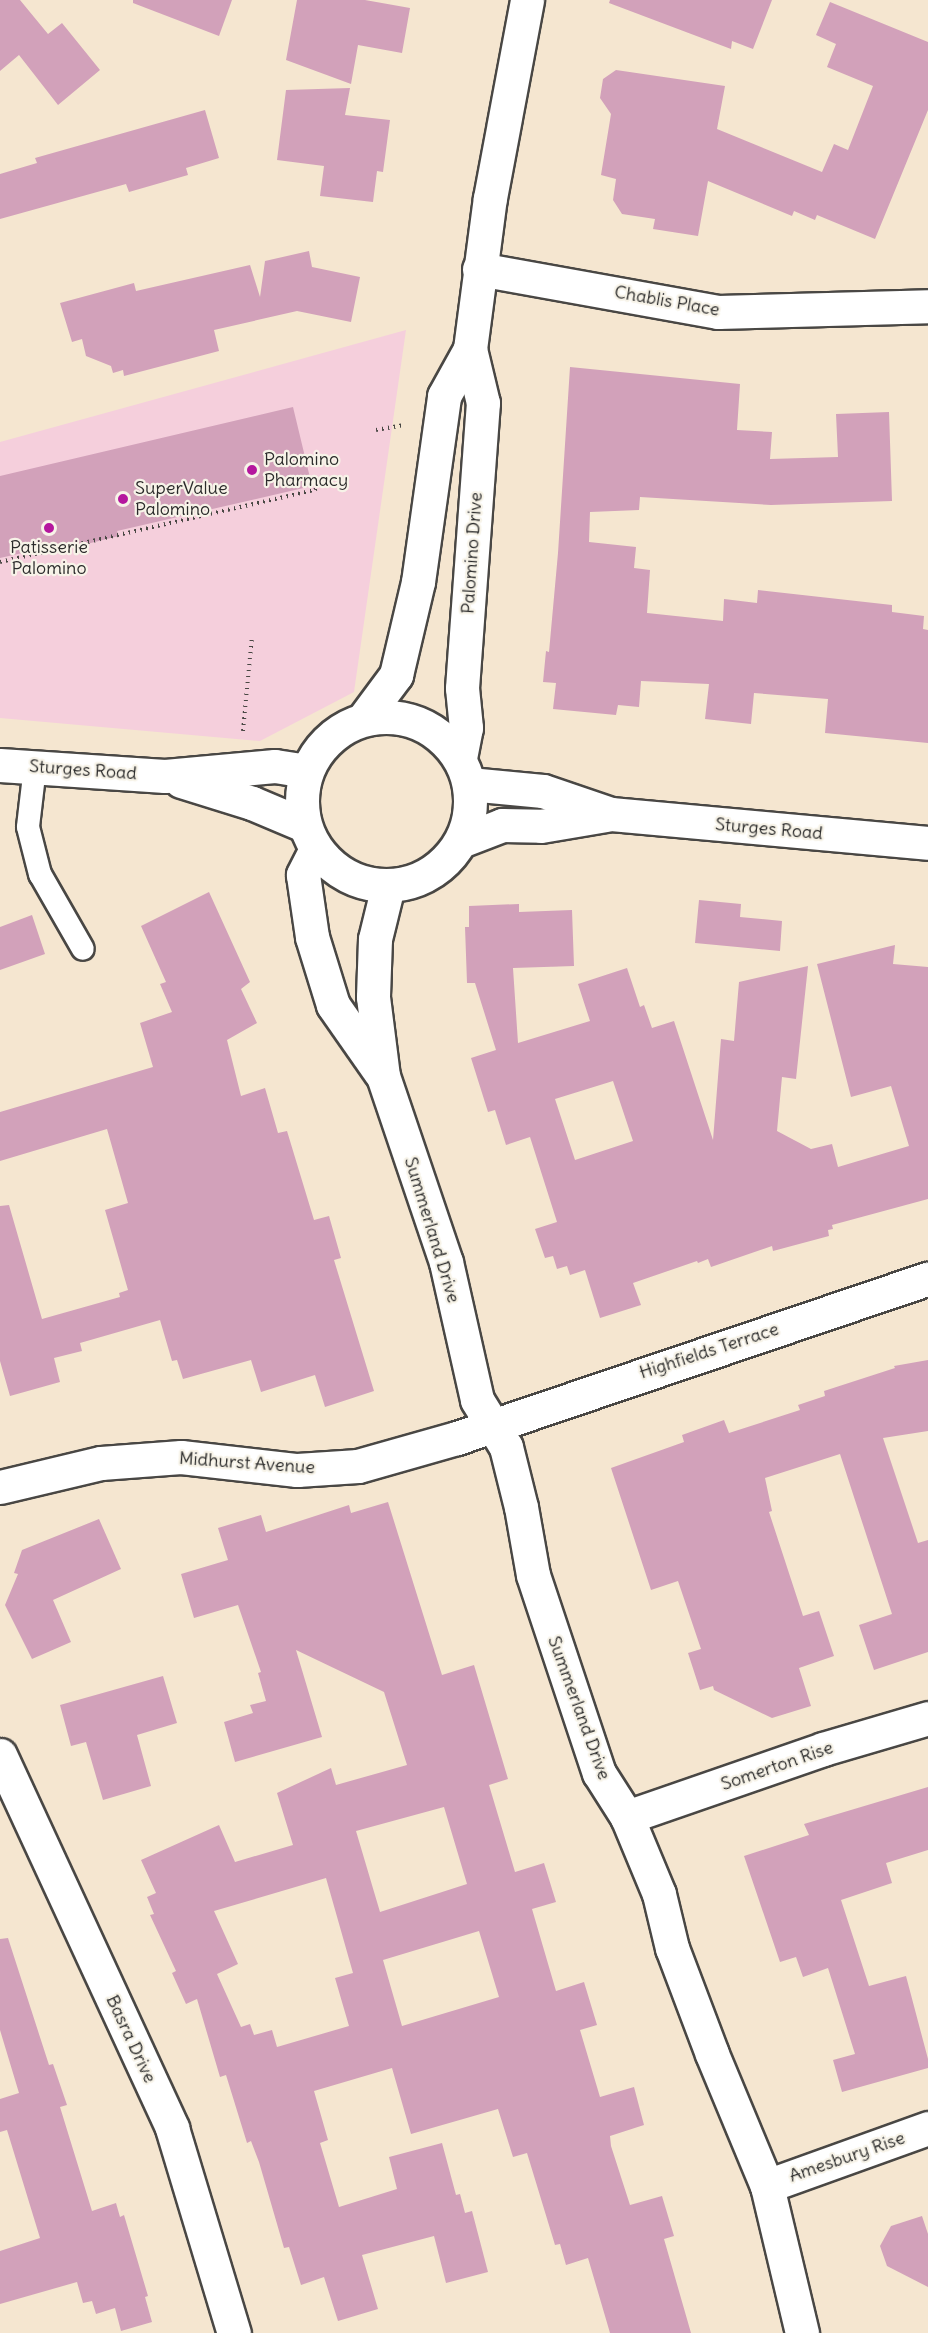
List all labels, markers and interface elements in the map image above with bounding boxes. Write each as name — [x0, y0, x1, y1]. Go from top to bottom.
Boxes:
street label: Chablis Place — [613, 281, 721, 321]
place label: Palomino Pharmacy — [264, 449, 348, 492]
marker: Palomino Pharmacy — [245, 463, 259, 477]
place label: SuperValue Palomino — [135, 478, 228, 520]
street label: Palomino Drive — [457, 491, 487, 615]
marker: SuperValue Palomino — [116, 492, 130, 506]
marker: Patisserie Palomino — [42, 521, 56, 535]
place label: Patisserie Palomino — [10, 537, 88, 580]
street label: Sturges Road — [28, 755, 138, 785]
street label: Sturges Road — [714, 814, 824, 844]
street label: Summerland Drive — [400, 1154, 464, 1306]
street label: Highfields Terrace — [637, 1318, 781, 1384]
street label: Midhurst Avenue — [178, 1447, 316, 1479]
street label: Summerland Drive — [543, 1633, 615, 1783]
street label: Somerton Rise — [718, 1737, 836, 1795]
street label: Basra Drive — [101, 1992, 161, 2086]
street label: Amesbury Rise — [786, 2127, 908, 2187]

